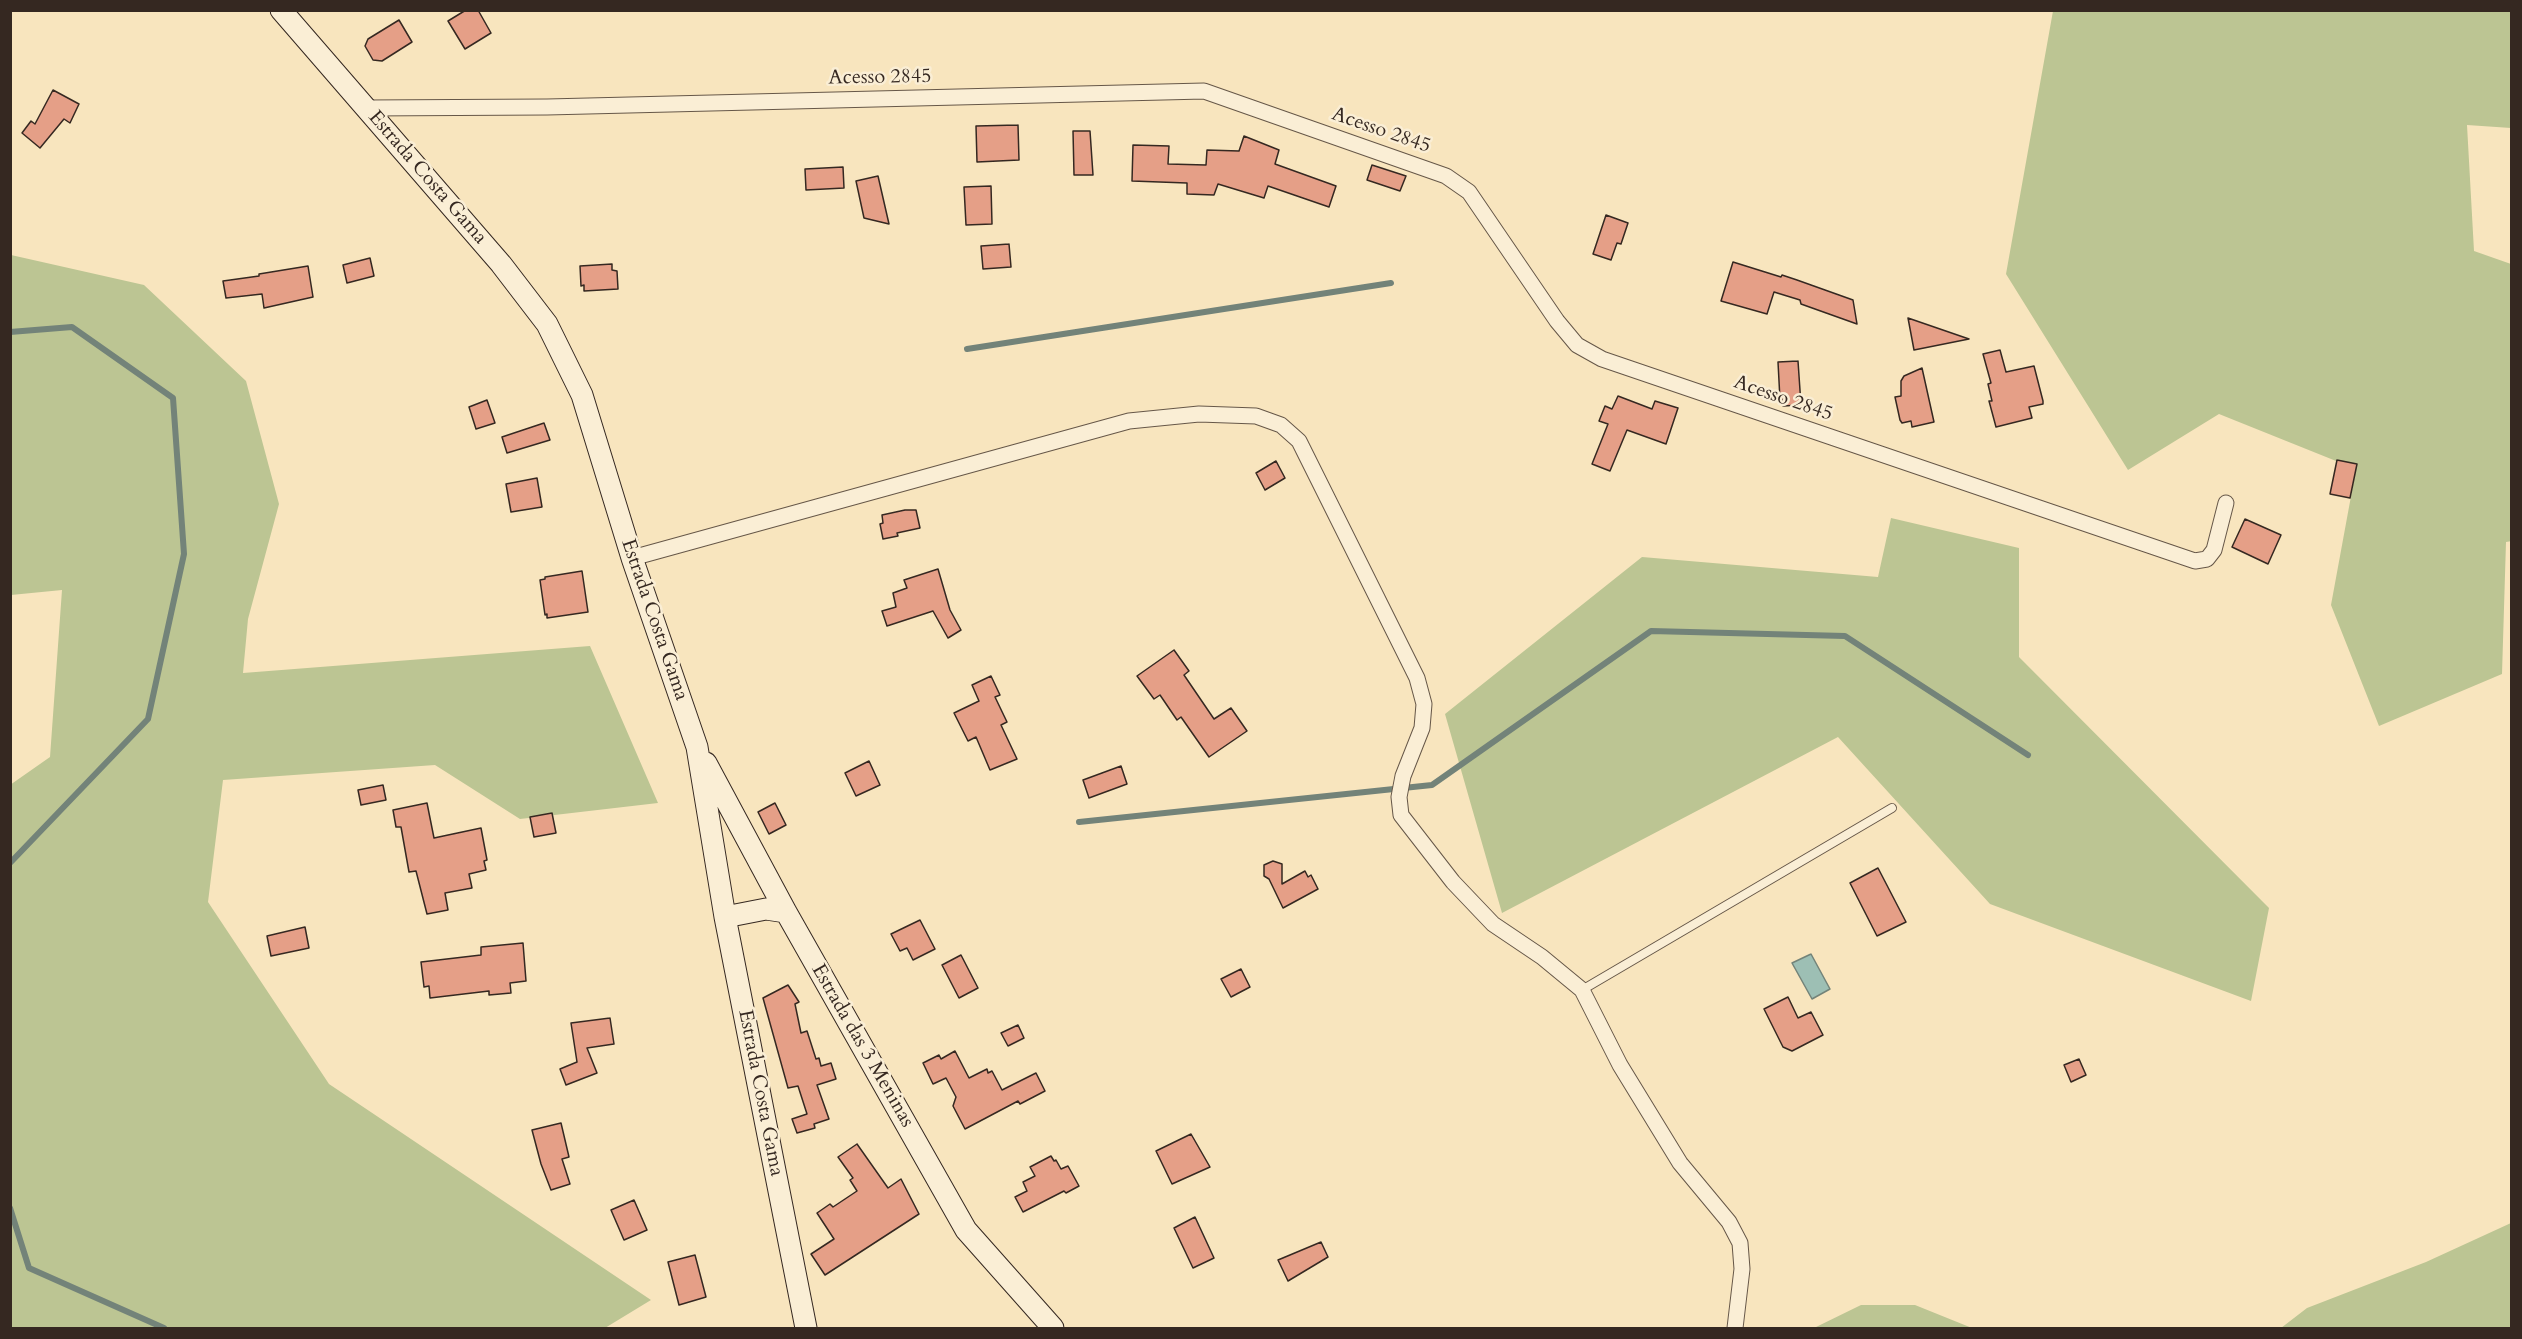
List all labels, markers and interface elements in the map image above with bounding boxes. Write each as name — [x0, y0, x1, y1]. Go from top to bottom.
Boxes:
street label: Acesso 2845 — [828, 65, 932, 91]
street label: Acesso 2845 — [1328, 103, 1434, 159]
street label: Estrada Costa Gama — [362, 106, 492, 250]
street label: Acesso 2845 — [1730, 371, 1836, 427]
street label: Estrada Costa Gama — [615, 536, 693, 704]
street label: Estrada das 3 Meninas — [805, 960, 919, 1132]
street label: Estrada Costa Gama — [732, 1008, 788, 1178]

